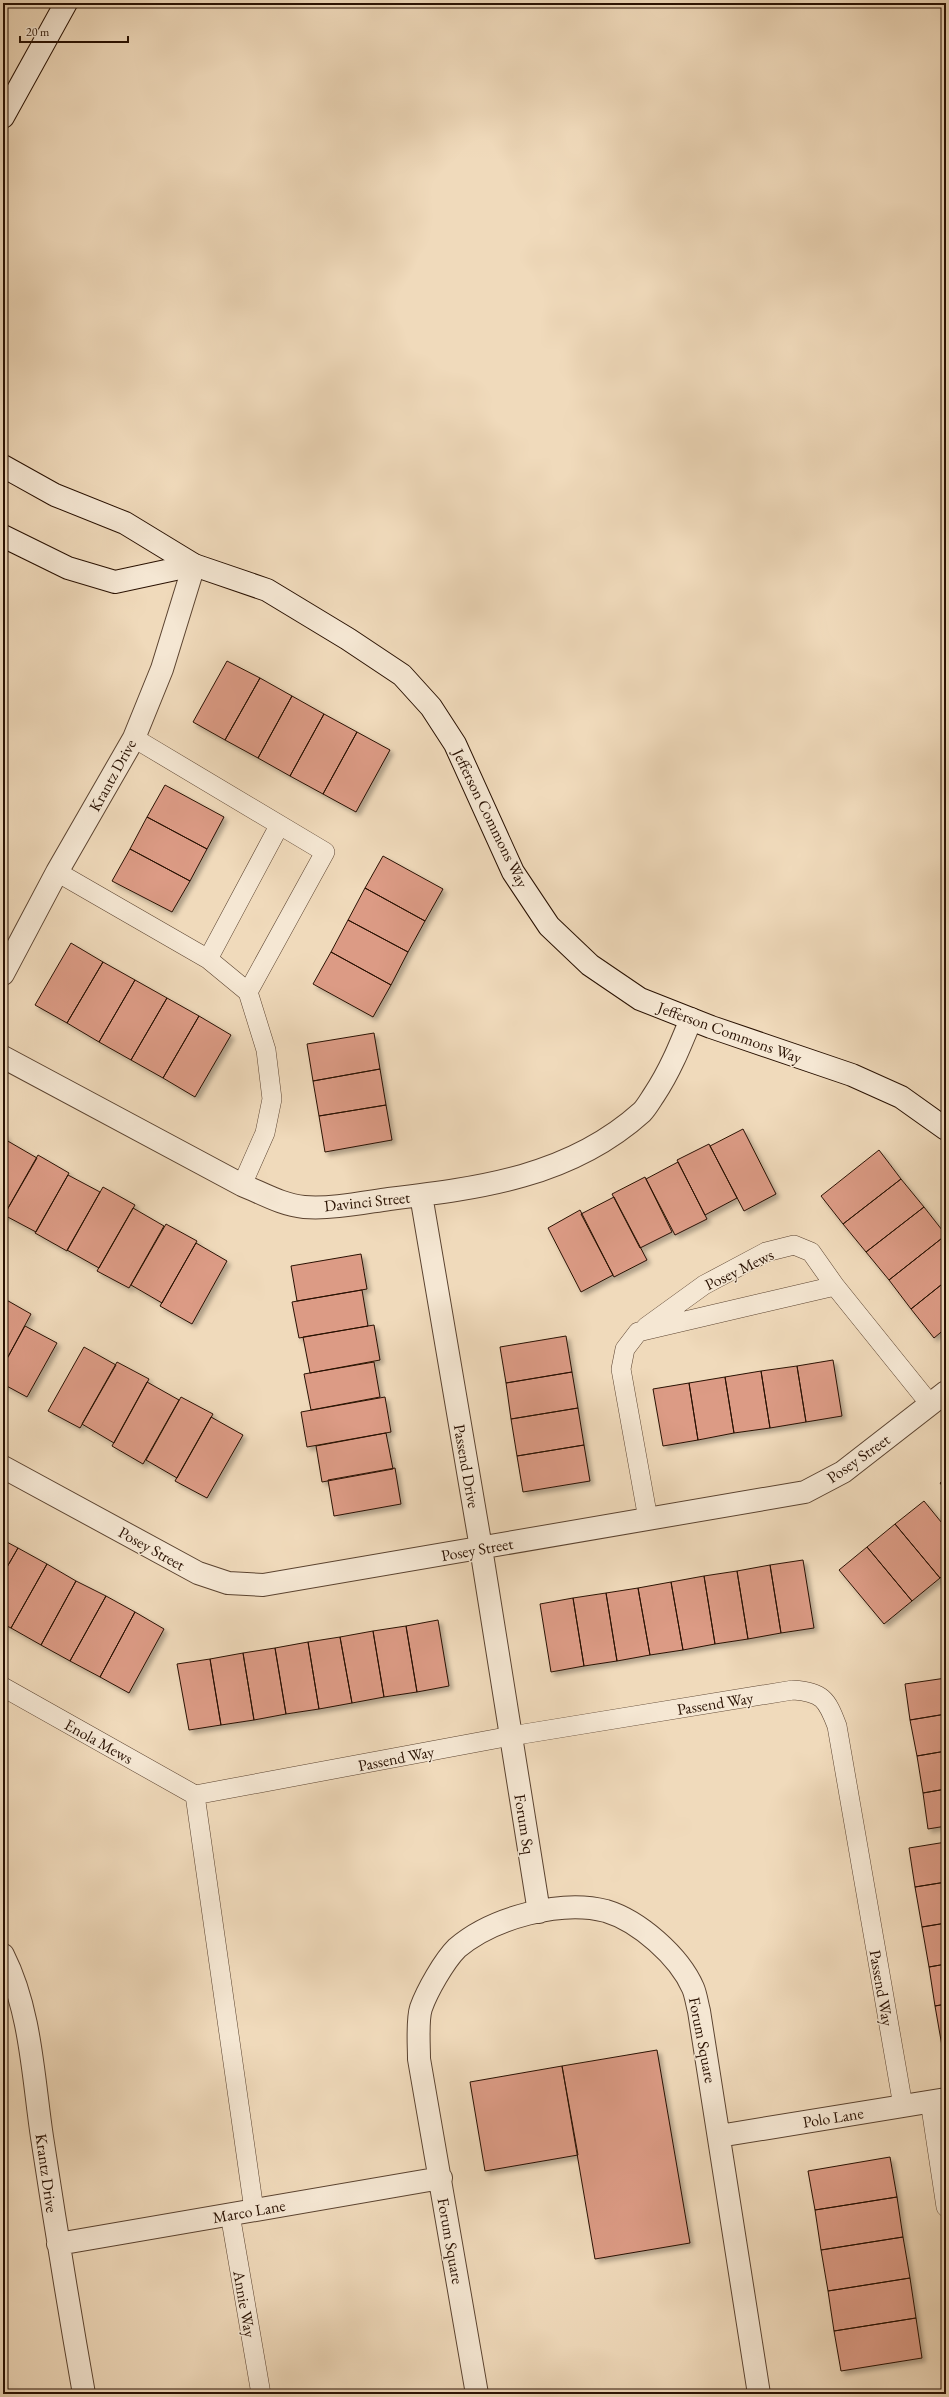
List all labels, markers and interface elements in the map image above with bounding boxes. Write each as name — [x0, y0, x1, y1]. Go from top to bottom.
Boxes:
scale bar — [20, 18, 128, 44]
text: 20 m — [26, 24, 50, 40]
street label: Krantz Drive — [84, 735, 141, 815]
street label: Jefferson Commons Way — [447, 744, 534, 892]
street label: Jefferson Commons Way — [653, 996, 806, 1069]
street label: Davinci Street — [323, 1187, 411, 1216]
street label: Posey Mews — [701, 1244, 777, 1295]
street label: Passend Drive — [449, 1422, 484, 1510]
street label: Posey Street — [822, 1429, 894, 1488]
street label: Posey Street — [115, 1522, 189, 1575]
street label: Posey Street — [439, 1533, 515, 1566]
street label: Passend Way — [675, 1687, 756, 1720]
street label: Enola Mews — [61, 1714, 137, 1769]
street label: Passend Way — [356, 1741, 437, 1776]
street label: Forum Sq — [509, 1792, 540, 1856]
street label: Passend Way — [864, 1948, 899, 2029]
street label: Forum Square — [684, 1995, 721, 2085]
street label: Polo Lane — [801, 2102, 865, 2133]
street label: Krantz Drive — [31, 2132, 62, 2214]
street label: Marco Lane — [211, 2195, 287, 2228]
street label: Forum Square — [433, 2196, 468, 2286]
street label: Annie Way — [228, 2268, 261, 2340]

